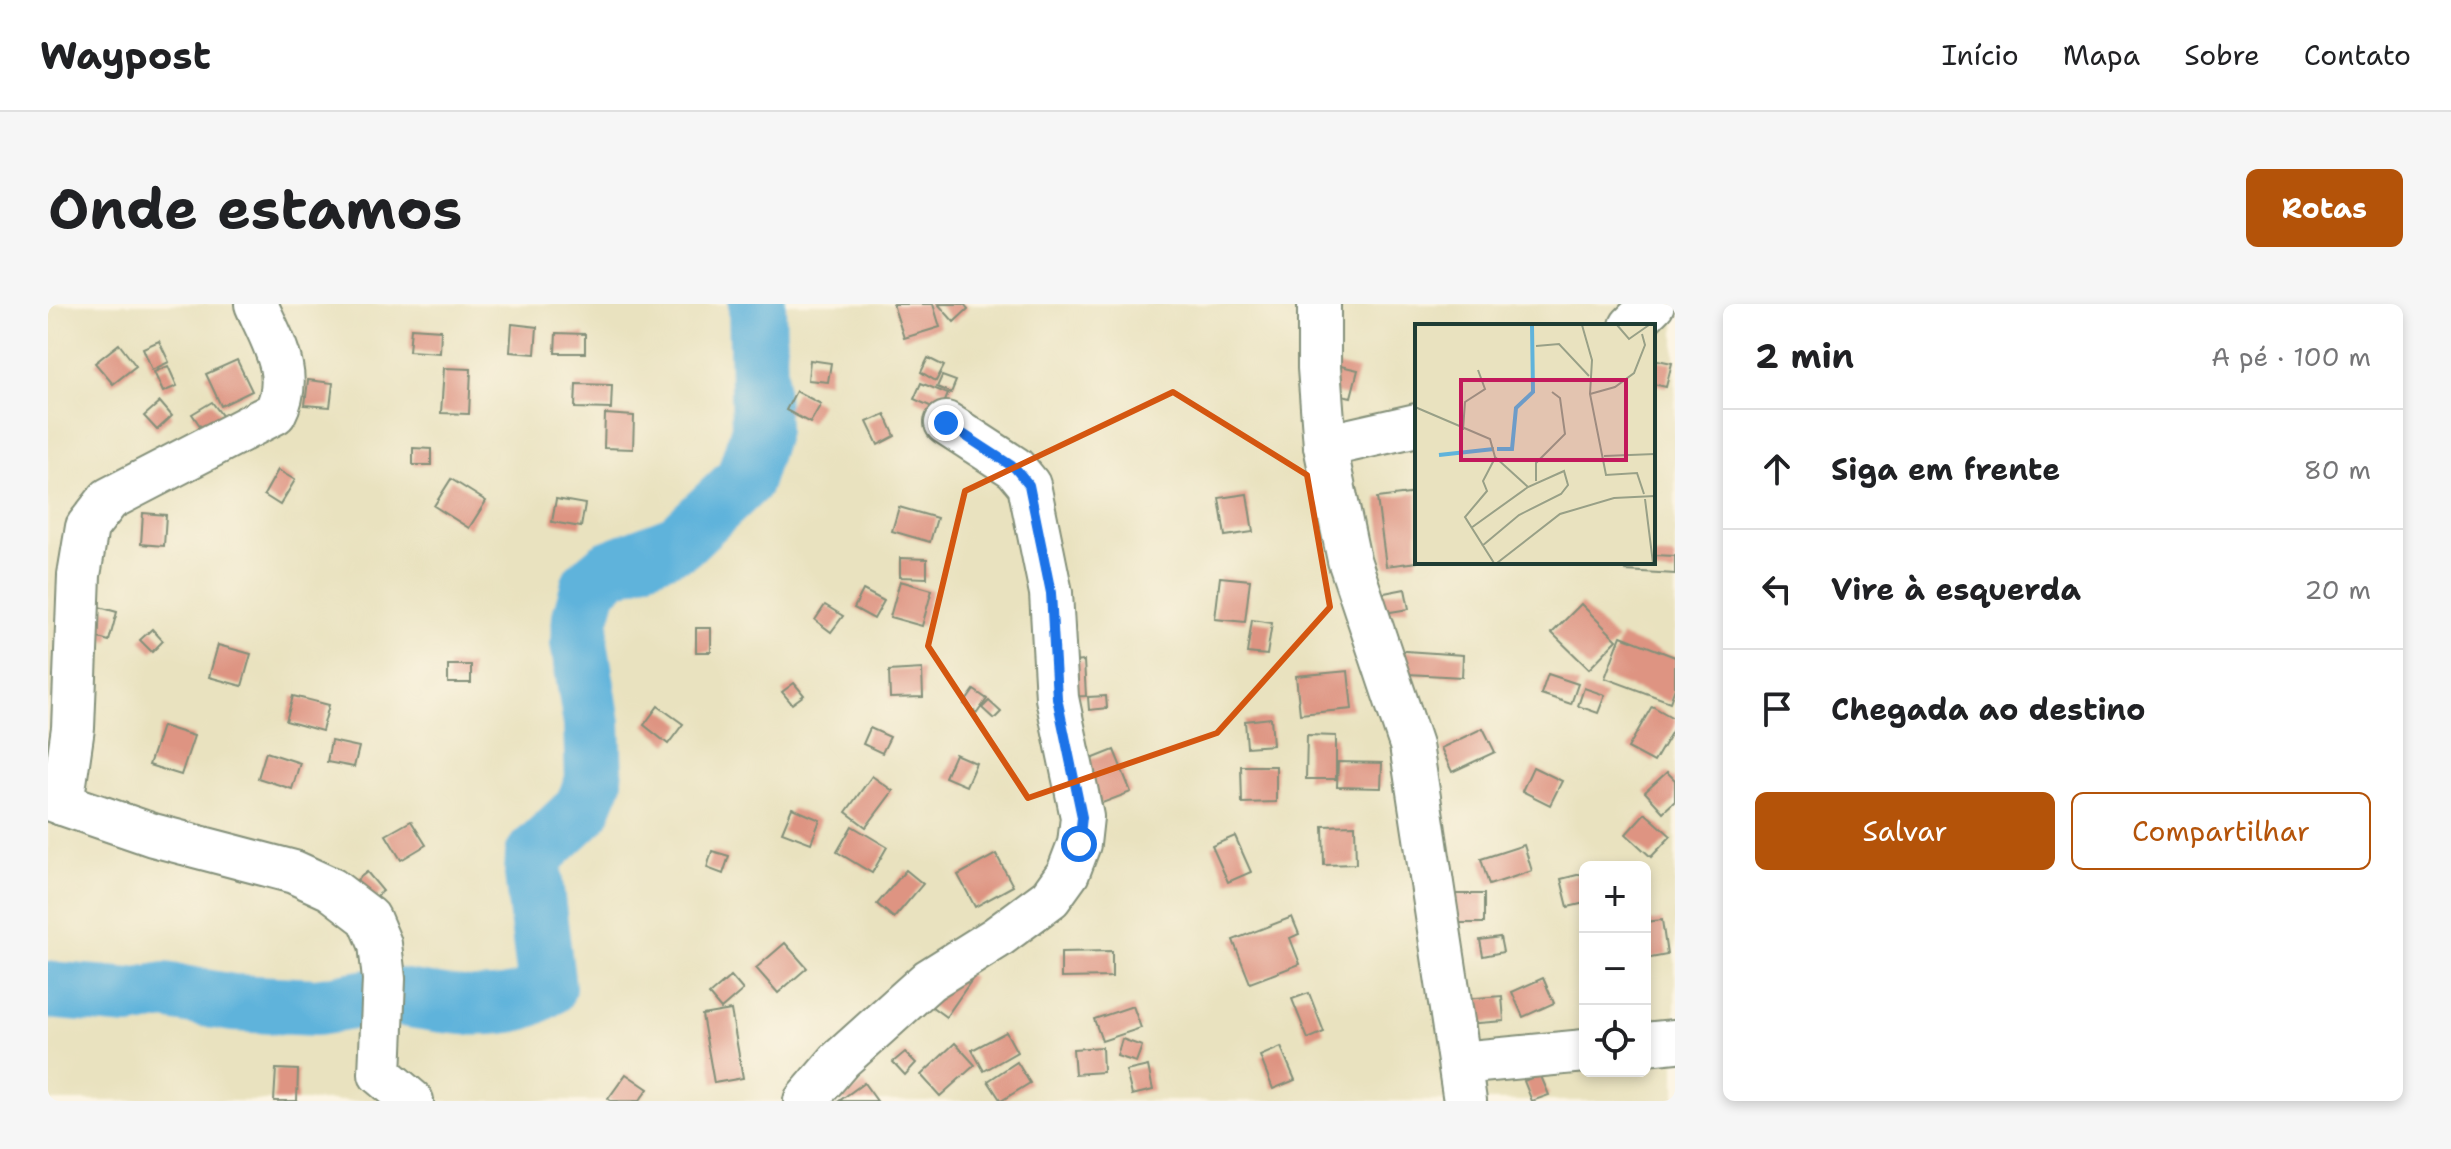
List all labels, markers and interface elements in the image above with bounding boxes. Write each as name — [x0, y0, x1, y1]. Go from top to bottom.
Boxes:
text: Waypost — [40, 30, 211, 81]
text: Início — [1942, 36, 2019, 74]
text: Mapa — [2063, 36, 2140, 74]
text: Sobre — [2184, 36, 2260, 74]
text: Contato — [2304, 36, 2411, 74]
button: Rotas — [2246, 169, 2403, 247]
text: Onde estamos — [48, 171, 462, 246]
inset map — [1415, 324, 1655, 564]
text: 2 min — [1755, 333, 1854, 379]
text: A pé · 100 m — [2211, 339, 2371, 374]
route end — [928, 405, 964, 441]
icon: ahead — [1755, 447, 1799, 491]
text: Siga em frente — [1831, 449, 2060, 490]
text: 80 m — [2304, 452, 2371, 487]
icon: left — [1755, 567, 1799, 611]
text: Vire à esquerda — [1831, 569, 2081, 610]
text: 20 m — [2304, 572, 2371, 607]
icon: arrive — [1755, 687, 1799, 731]
text: Chegada ao destino — [1831, 689, 2146, 730]
button: Salvar — [1755, 792, 2055, 870]
button: Compartilhar — [2071, 792, 2371, 870]
route start — [1061, 826, 1097, 862]
map controls — [1579, 861, 1651, 1077]
button: + — [1579, 861, 1651, 933]
button: − — [1579, 933, 1651, 1005]
button: locate — [1579, 1005, 1651, 1077]

